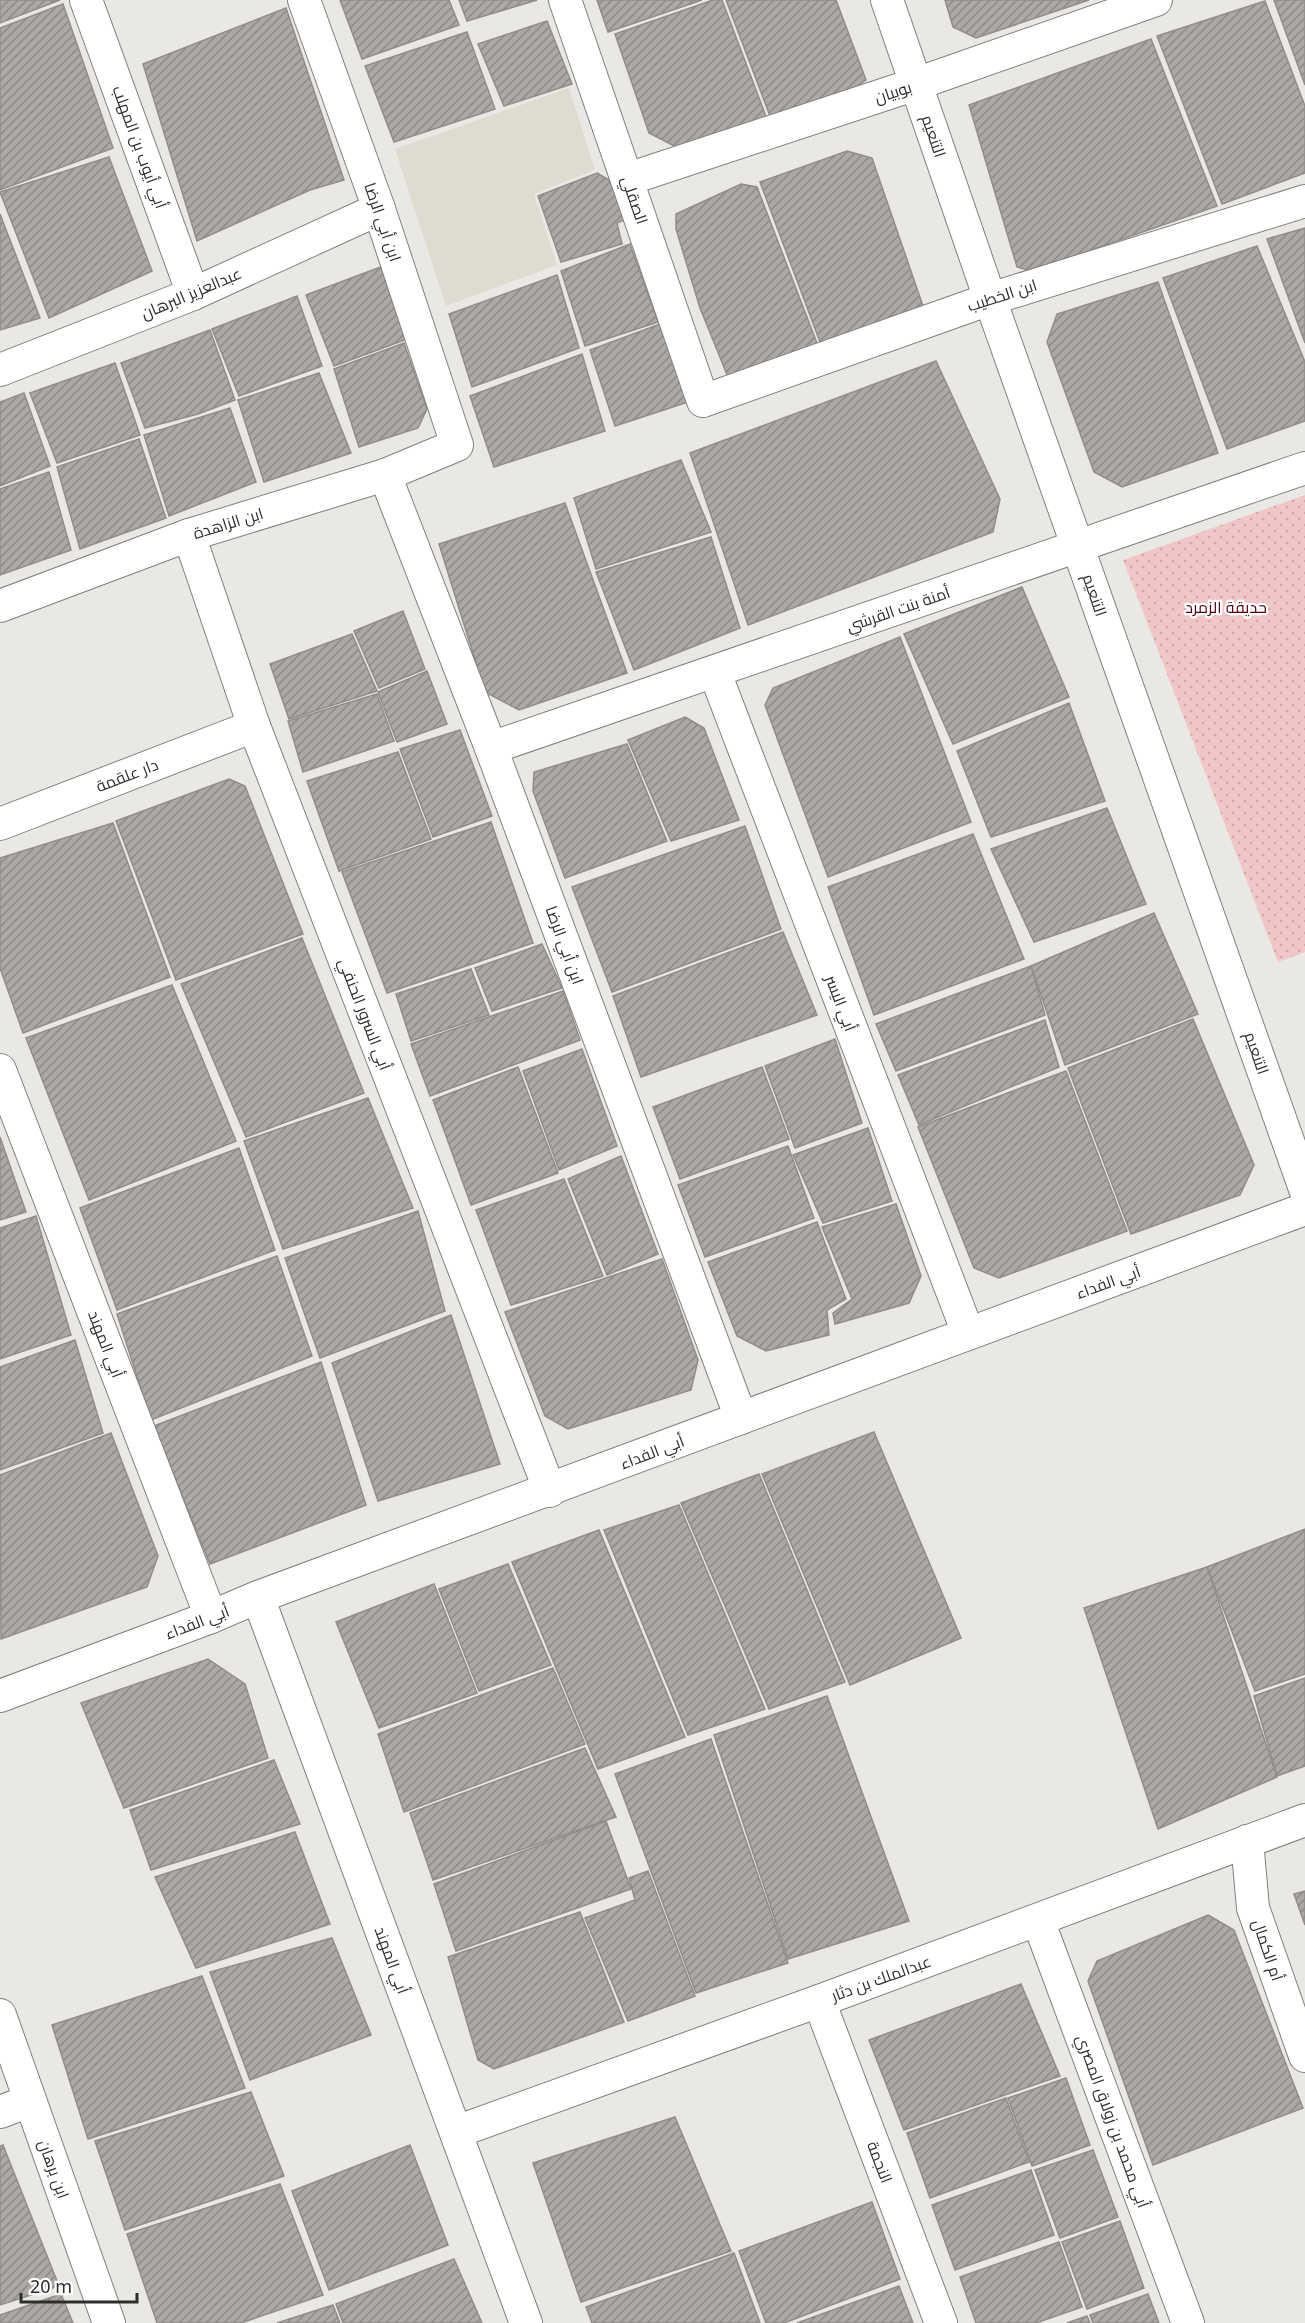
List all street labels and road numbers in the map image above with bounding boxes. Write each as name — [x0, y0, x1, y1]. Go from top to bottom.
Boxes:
street label: بوبيان — [872, 76, 914, 108]
street label: أبي أيوب بن المهلب — [105, 83, 172, 212]
street label: التنعيم — [916, 112, 951, 160]
street label: الصقلي — [614, 173, 653, 228]
street label: ابن أبي الرضا — [356, 180, 407, 265]
street label: عبدالعزيز البرهان — [137, 262, 245, 324]
street label: ابن الخطيب — [964, 273, 1040, 317]
street label: ابن الزاهدة — [190, 502, 266, 544]
street label: التنعيم — [1077, 571, 1112, 619]
street label: أمنة بنت القرشي — [843, 581, 954, 639]
street label: دار علقمة — [93, 753, 161, 797]
street label: ابن أبي الرضا — [538, 903, 589, 988]
street label: أبي السرور الحنفي — [331, 955, 396, 1074]
street label: أبي اليسر — [817, 971, 862, 1035]
street label: التنعيم — [1239, 1029, 1274, 1077]
street label: أبي الفداء — [1073, 1260, 1144, 1307]
street label: أبي المهند — [80, 1307, 129, 1382]
street label: أبي الفداء — [617, 1430, 688, 1477]
street label: أبي الفداء — [162, 1600, 233, 1647]
street label: أم الكمال — [1246, 1916, 1289, 1984]
street label: أبي المهند — [367, 1923, 414, 1998]
street label: عبدالملك بن دثار — [827, 1950, 934, 2007]
street label: أبي محمد بن زولاق المصري — [1069, 2031, 1155, 2212]
street label: ابن برهان — [33, 2137, 75, 2201]
street label: النجمة — [862, 2138, 898, 2186]

